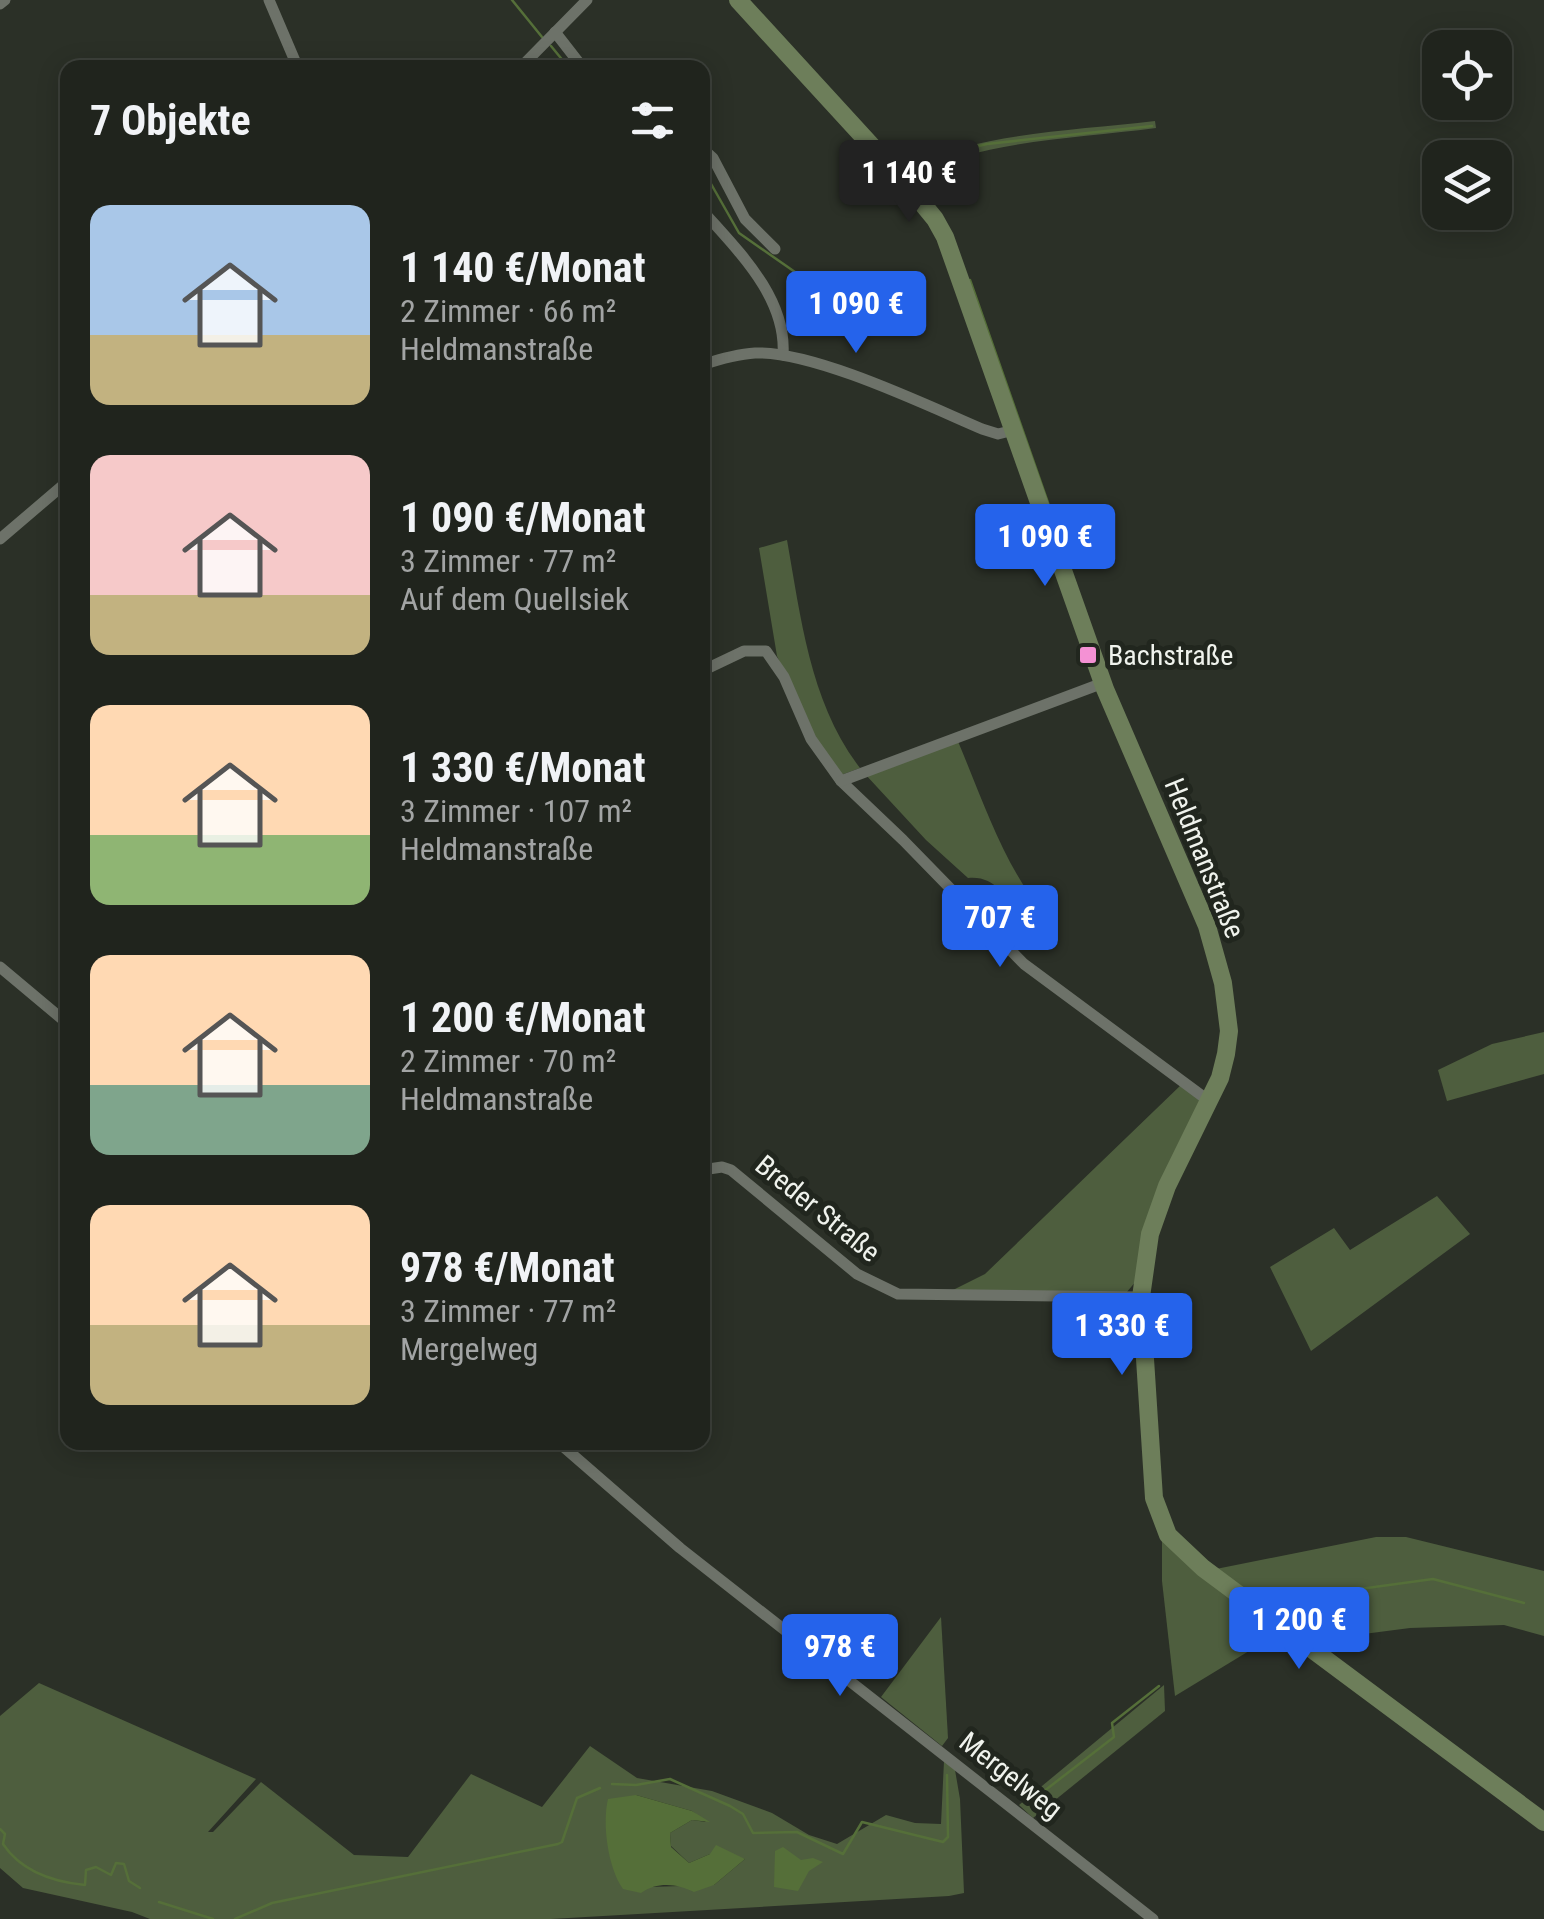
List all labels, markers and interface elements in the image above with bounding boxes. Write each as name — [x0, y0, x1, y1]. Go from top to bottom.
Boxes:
map controls — [1422, 30, 1512, 230]
button: locate — [1422, 30, 1512, 120]
icon: filters — [625, 93, 680, 148]
text: 7 Objekte — [90, 96, 251, 145]
pin: 1 140 € — [817, 140, 1001, 225]
button: layers — [1422, 140, 1512, 230]
text: 1 140 € — [861, 153, 957, 191]
text: 1 140 €/Monat — [400, 243, 646, 292]
icon: home — [170, 245, 290, 365]
pin: 1 090 € — [764, 271, 948, 356]
text: 1 090 € — [808, 284, 904, 322]
text: 2 Zimmer · 66 m² — [400, 292, 616, 330]
text: Heldmanstraße — [400, 330, 593, 368]
text: 1 090 €/Monat — [400, 493, 646, 542]
icon: home — [170, 495, 290, 615]
pin: 1 090 € — [953, 504, 1137, 589]
text: 1 090 € — [997, 517, 1093, 555]
text: 3 Zimmer · 77 m² — [400, 542, 616, 580]
text: Auf dem Quellsiek — [400, 580, 629, 618]
place label: Bachstraße — [1108, 639, 1233, 672]
marker: Bachstraße — [1077, 644, 1099, 666]
text: 1 330 €/Monat — [400, 743, 646, 792]
icon: home — [170, 745, 290, 865]
street label: Heldmanstraße — [1158, 774, 1252, 943]
text: 3 Zimmer · 107 m² — [400, 792, 632, 830]
text: Heldmanstraße — [400, 830, 593, 868]
pin: 707 € — [930, 885, 1070, 970]
text: 707 € — [964, 898, 1036, 936]
text: 1 200 €/Monat — [400, 993, 646, 1042]
icon: home — [170, 995, 290, 1115]
text: 2 Zimmer · 70 m² — [400, 1042, 616, 1080]
text: Heldmanstraße — [400, 1080, 593, 1118]
street label: Breder Straße — [749, 1148, 887, 1269]
text: 978 €/Monat — [400, 1243, 615, 1292]
icon: home — [170, 1245, 290, 1365]
text: 3 Zimmer · 77 m² — [400, 1292, 616, 1330]
pin: 1 330 € — [1030, 1293, 1214, 1378]
text: 1 330 € — [1074, 1306, 1170, 1344]
text: Mergelweg — [400, 1330, 538, 1368]
pin: 1 200 € — [1207, 1587, 1391, 1672]
text: 1 200 € — [1251, 1600, 1347, 1638]
pin: 978 € — [770, 1614, 910, 1699]
text: 978 € — [804, 1627, 876, 1665]
street label: Mergelweg — [953, 1725, 1069, 1826]

